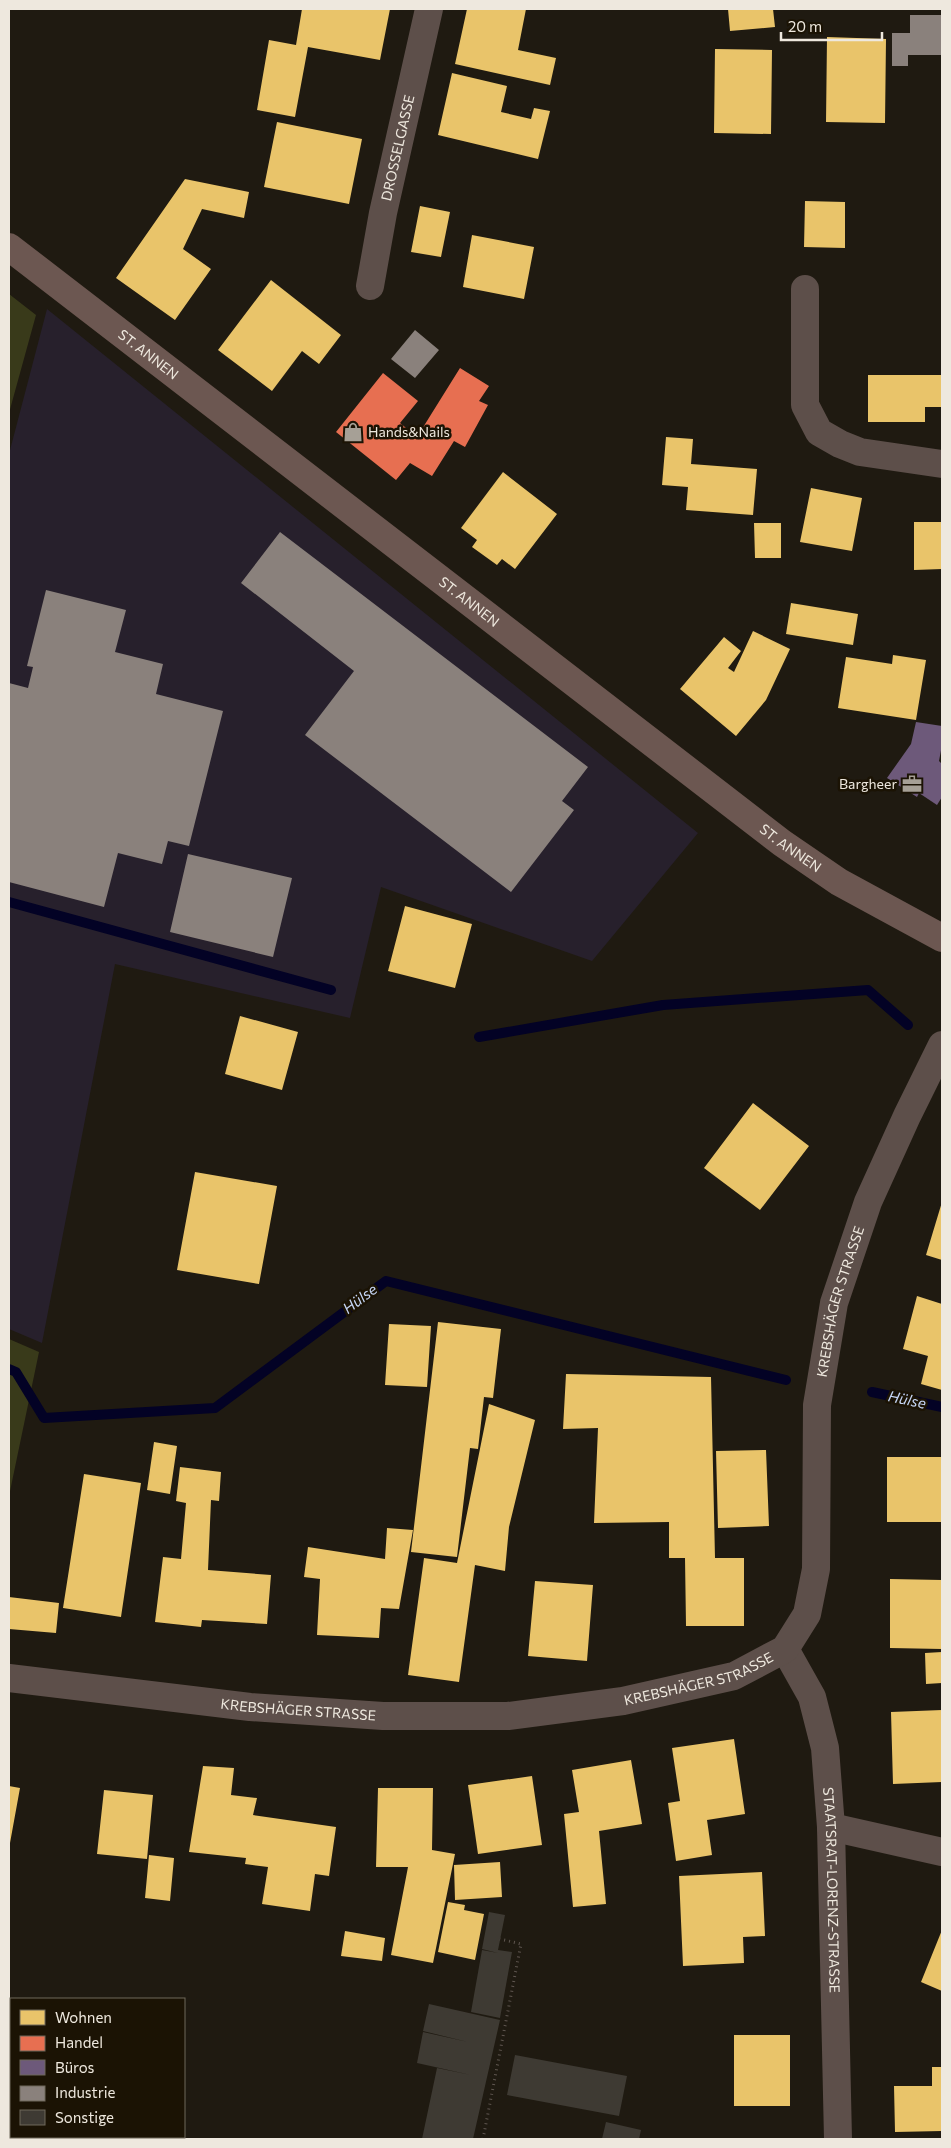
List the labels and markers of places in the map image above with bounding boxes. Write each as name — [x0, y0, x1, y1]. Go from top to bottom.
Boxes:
shop icon: Hands&Nails — [342, 421, 364, 443]
place label: Hands&Nails — [368, 423, 450, 440]
office icon: Bargheer — [901, 773, 923, 795]
place label: Bargheer — [839, 775, 897, 792]

